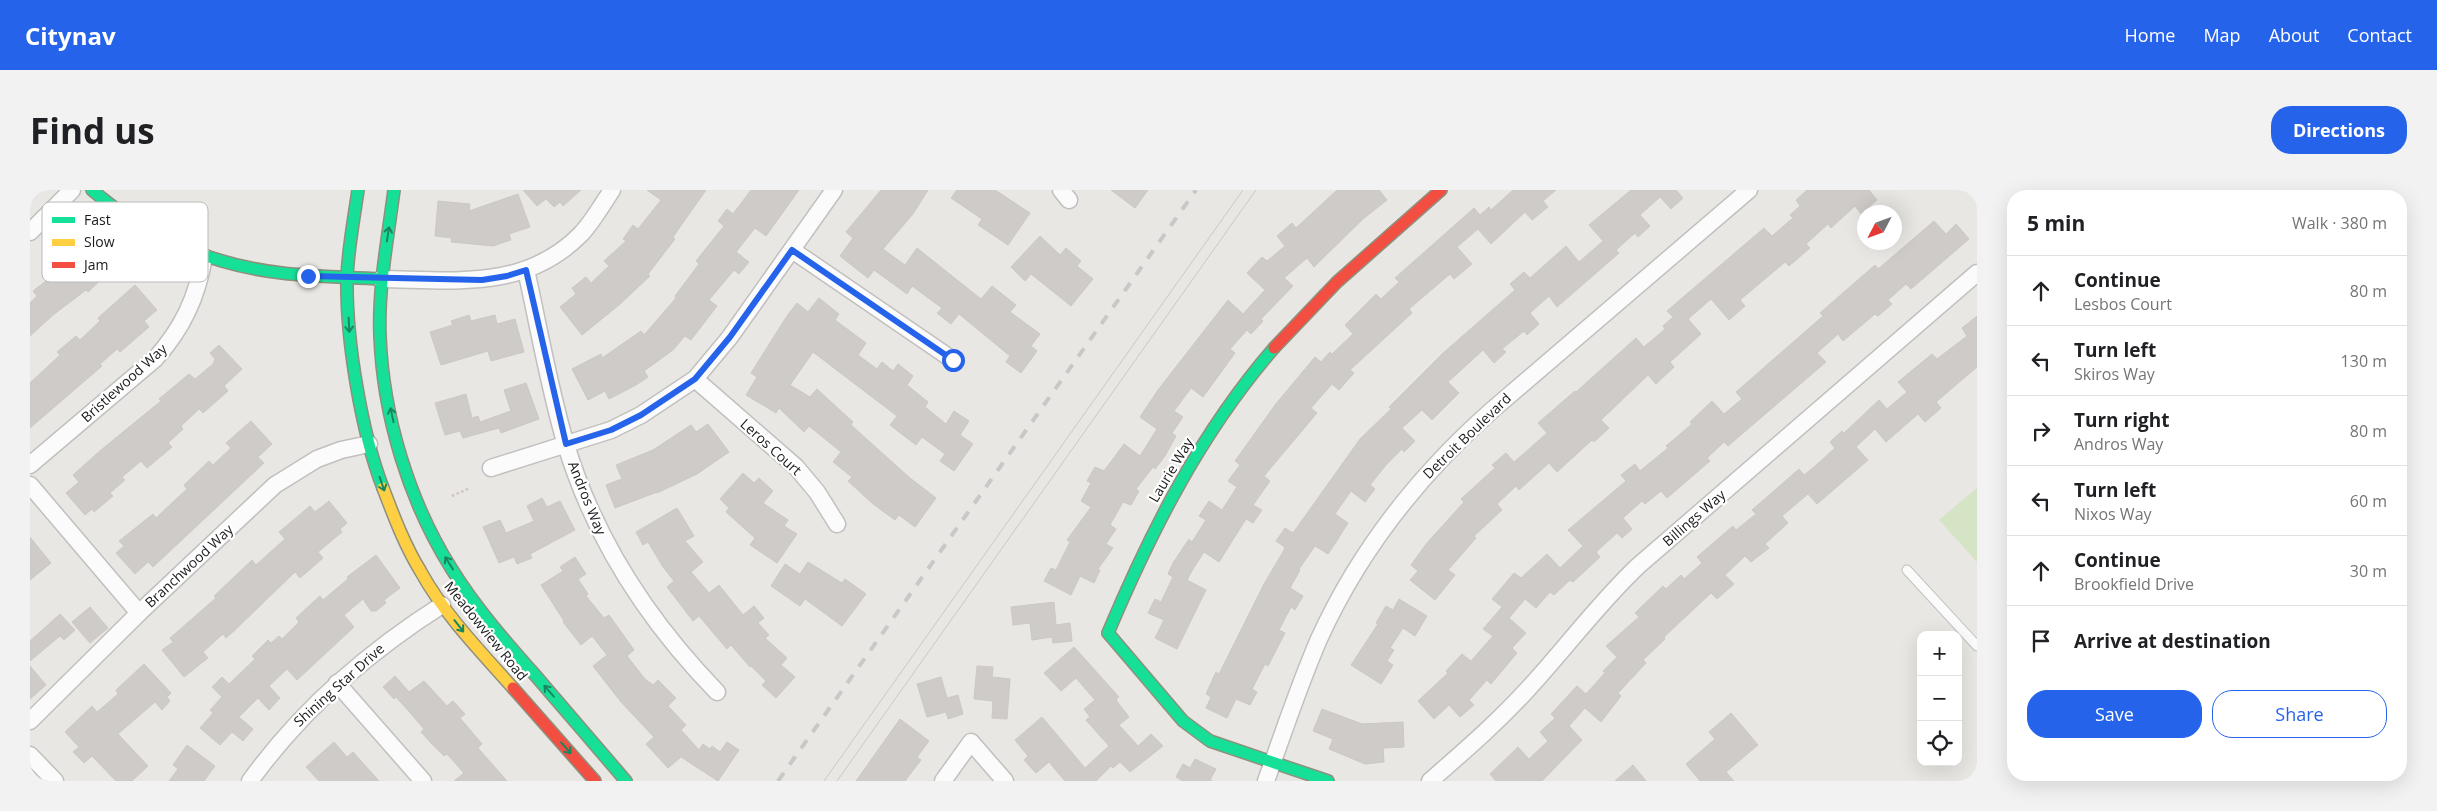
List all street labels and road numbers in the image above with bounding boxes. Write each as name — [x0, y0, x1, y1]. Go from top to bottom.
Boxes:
street label: Bristlewood Way — [77, 338, 171, 426]
street label: Detroit Boulevard — [1418, 389, 1515, 483]
street label: Leros Court — [737, 414, 806, 479]
street label: Laurie Way — [1144, 433, 1198, 506]
street label: Andros Way — [564, 458, 611, 539]
street label: Billings Way — [1658, 484, 1730, 550]
street label: Branchwood Way — [140, 519, 238, 611]
street label: Meadowview Road — [441, 577, 532, 684]
street label: Shining Star Drive — [289, 639, 388, 730]

